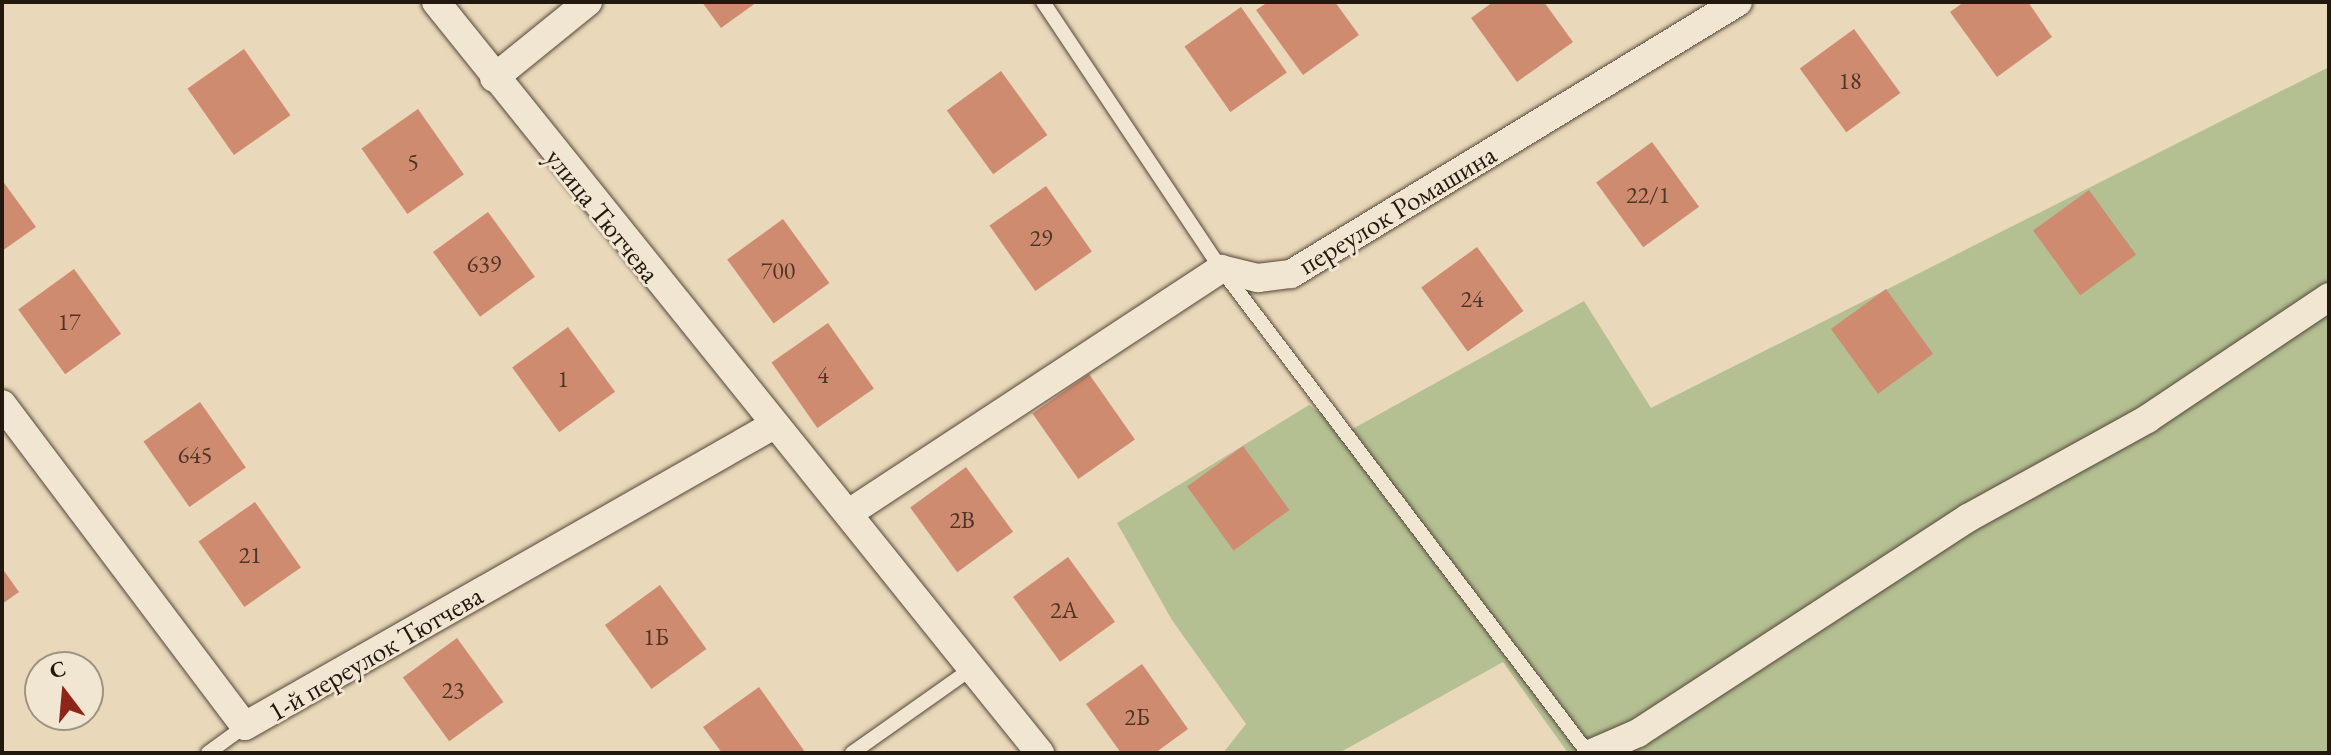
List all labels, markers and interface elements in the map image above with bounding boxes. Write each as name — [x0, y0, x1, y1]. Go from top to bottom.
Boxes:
house number: 18 — [1838, 67, 1862, 95]
street label: переулок Ромашина — [1292, 137, 1502, 281]
street label: улица Тютчева — [539, 141, 667, 289]
house number: 5 — [407, 148, 419, 176]
house number: 22/1 — [1626, 181, 1670, 209]
house number: 29 — [1029, 224, 1053, 252]
house number: 639 — [467, 250, 501, 278]
house number: 700 — [761, 257, 795, 285]
house number: 24 — [1460, 285, 1484, 313]
house number: 17 — [57, 308, 81, 336]
house number: 4 — [817, 361, 829, 389]
house number: 1 — [557, 365, 569, 393]
house number: 645 — [178, 441, 212, 469]
house number: 2В — [949, 506, 975, 534]
house number: 21 — [238, 541, 262, 569]
street label: 1-й переулок Тютчева — [262, 578, 488, 728]
house number: 2А — [1050, 596, 1078, 624]
house number: 1Б — [643, 623, 669, 651]
north arrow — [24, 651, 104, 731]
text: С — [46, 653, 69, 685]
house number: 23 — [441, 676, 465, 704]
house number: 2Б — [1124, 703, 1150, 731]

